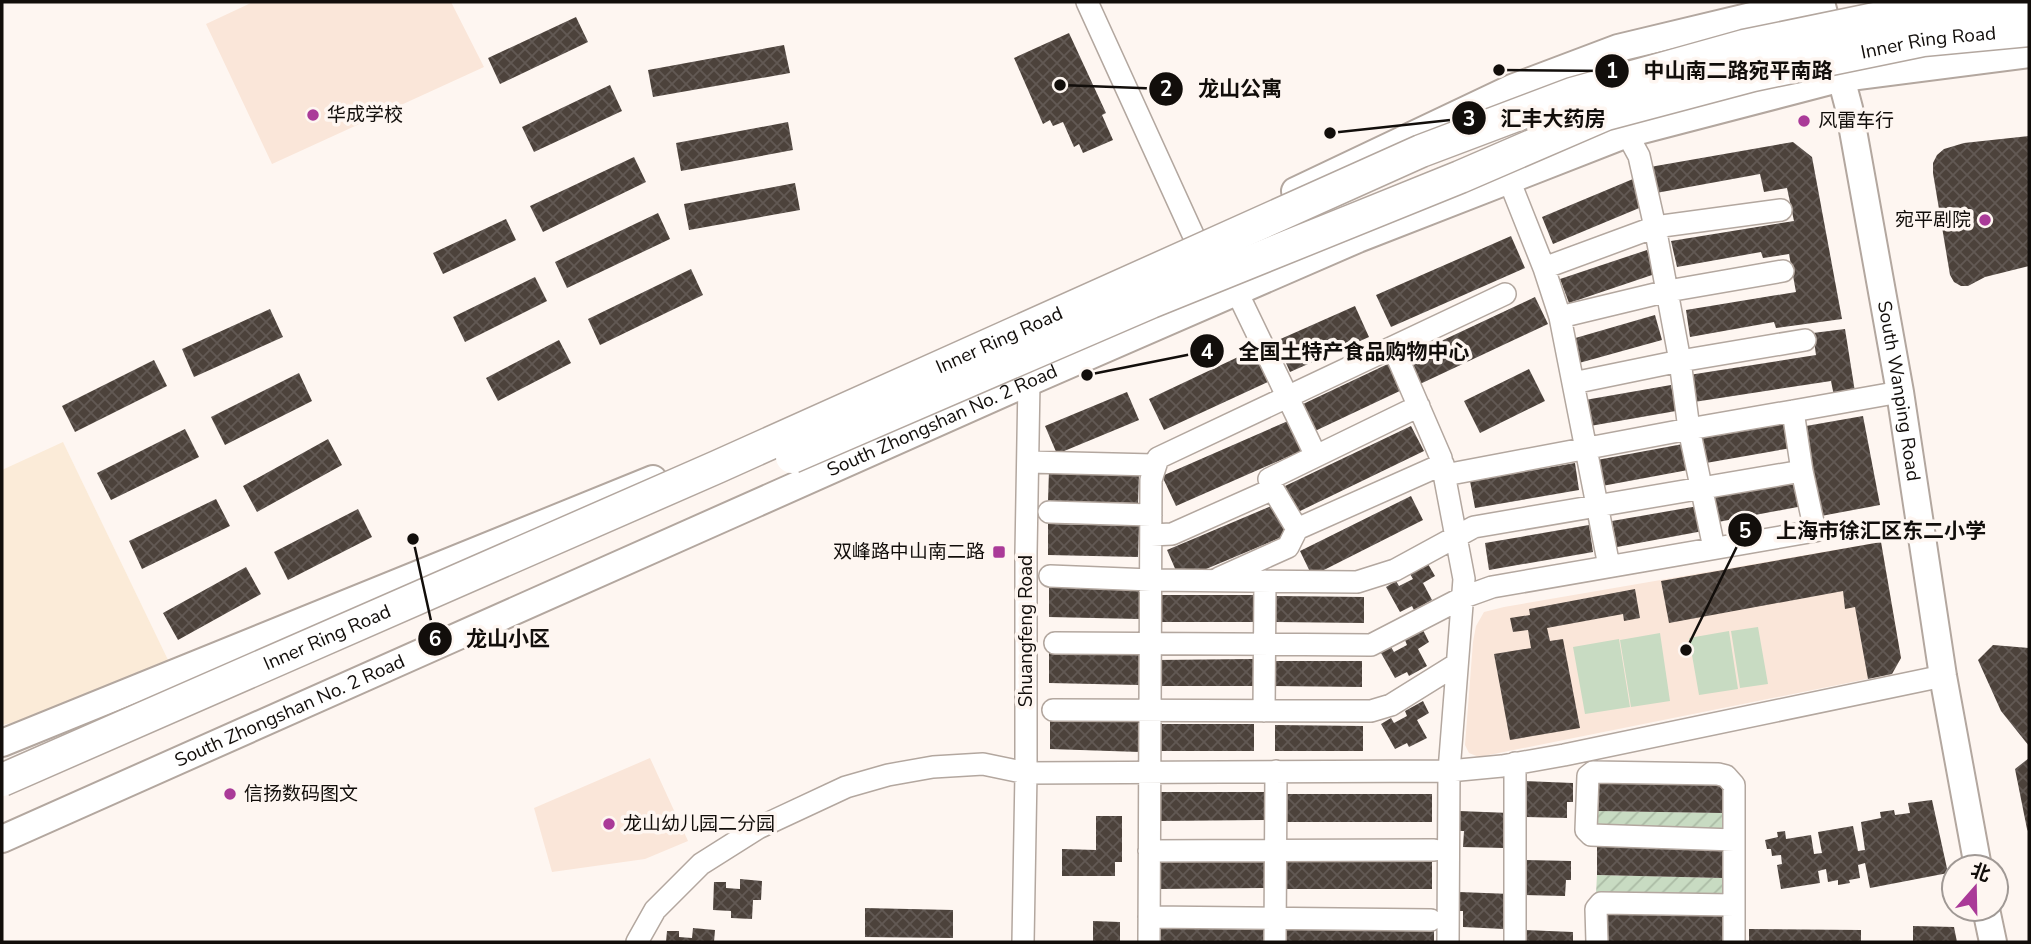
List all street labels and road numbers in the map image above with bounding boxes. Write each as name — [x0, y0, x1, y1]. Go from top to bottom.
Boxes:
street label: Inner Ring Road — [1858, 20, 1997, 65]
street label: South Wanping Road — [1871, 299, 1926, 483]
street label: Inner Ring Road — [932, 300, 1067, 380]
street label: South Zhongshan No. 2 Road — [823, 358, 1061, 483]
street label: Shuangfeng Road — [1013, 555, 1039, 707]
street label: Inner Ring Road — [259, 598, 395, 677]
street label: South Zhongshan No. 2 Road — [171, 648, 409, 774]

